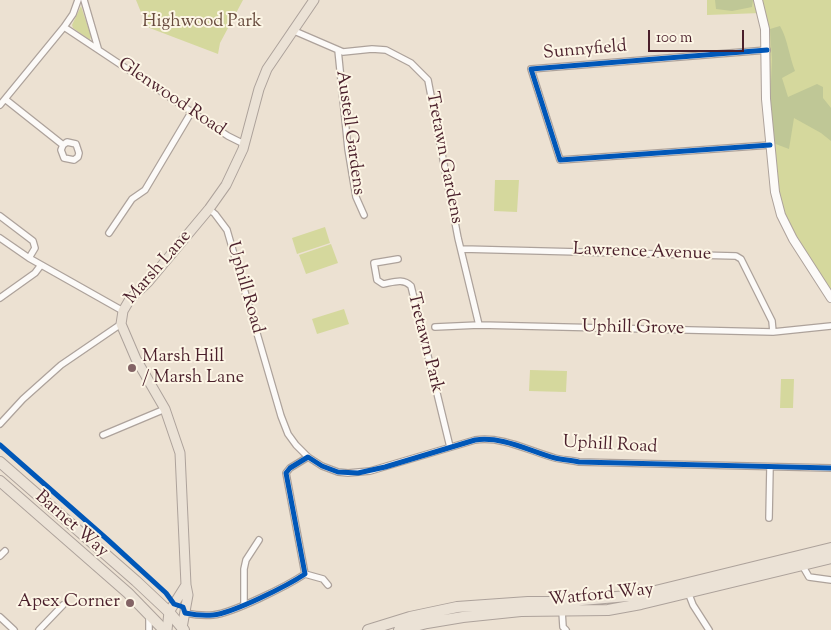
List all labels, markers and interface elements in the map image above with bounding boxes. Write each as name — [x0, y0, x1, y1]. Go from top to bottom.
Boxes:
park label: Highwood Park — [142, 12, 262, 34]
scale bar — [651, 20, 747, 52]
text: 100 m — [656, 28, 692, 49]
street label: Sunnyfield — [542, 37, 628, 65]
street label: Glenwood Road — [113, 54, 229, 142]
street label: Austell Gardens — [330, 69, 368, 197]
street label: Tretawn Gardens — [420, 90, 466, 226]
street label: Marsh Lane — [121, 227, 197, 309]
street label: Uphill Road — [221, 240, 267, 336]
street label: Lawrence Avenue — [572, 240, 712, 266]
street label: Tretawn Park — [401, 291, 447, 395]
street label: Uphill Grove — [582, 317, 684, 341]
place label: Marsh Hill / Marsh Lane — [142, 347, 244, 389]
marker: Marsh Hill / Marsh Lane — [126, 362, 138, 374]
street label: Uphill Road — [562, 433, 658, 459]
street label: Barnet Way — [30, 487, 112, 563]
street label: Watford Way — [547, 580, 655, 612]
place label: Apex Corner — [17, 592, 120, 614]
marker: Apex Corner — [124, 597, 136, 609]

